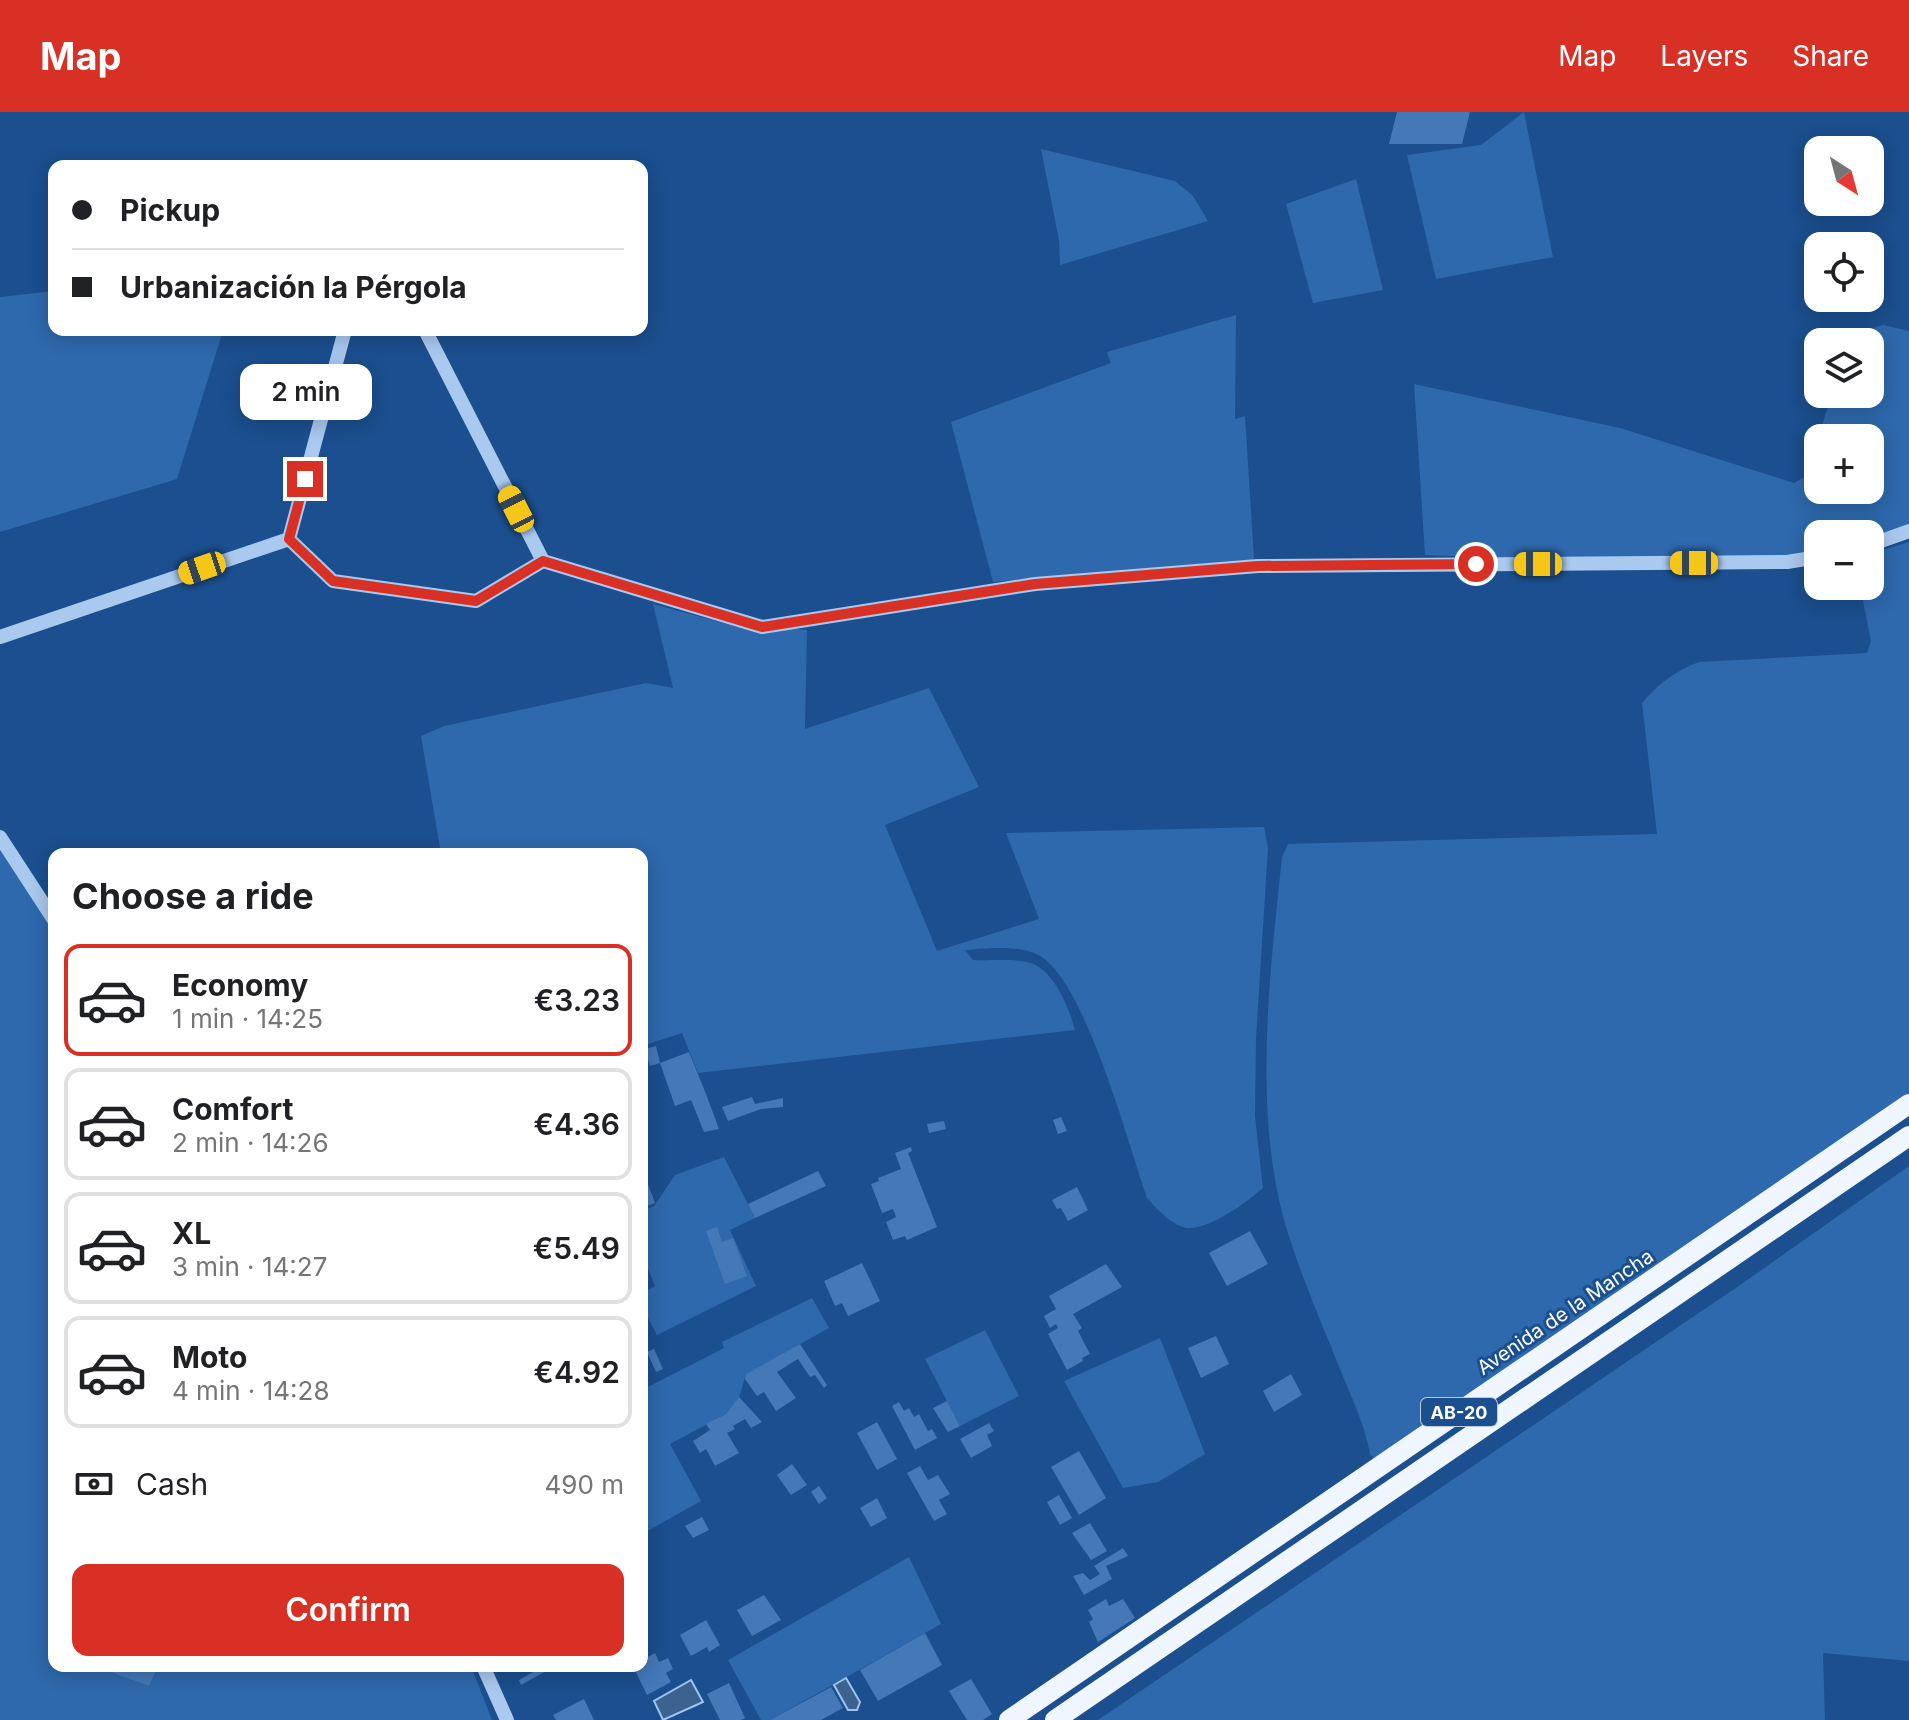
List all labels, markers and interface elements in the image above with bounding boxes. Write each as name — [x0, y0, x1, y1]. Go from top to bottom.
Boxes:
text: Map — [40, 33, 121, 79]
text: Map — [1558, 39, 1616, 73]
text: Layers — [1660, 39, 1748, 73]
text: Share — [1792, 39, 1869, 73]
north arrow — [1804, 136, 1884, 216]
map controls — [1804, 136, 1884, 600]
text: Pickup — [120, 192, 220, 228]
button: locate — [1804, 232, 1884, 312]
text: Urbanización la Pérgola — [120, 269, 467, 305]
button: layers — [1804, 328, 1884, 408]
callout: 2 min — [239, 363, 371, 419]
text: 2 min — [272, 376, 340, 407]
button: + — [1804, 424, 1884, 504]
route end — [287, 461, 323, 497]
car — [494, 482, 538, 536]
button: − — [1804, 520, 1884, 600]
route start — [1458, 546, 1494, 582]
car — [175, 549, 229, 587]
car — [1670, 551, 1718, 575]
car — [1514, 552, 1562, 576]
text: Choose a ride — [72, 874, 314, 918]
icon: car — [76, 964, 148, 1036]
text: Economy — [172, 967, 308, 1003]
text: €3.23 — [534, 982, 620, 1018]
text: 1 min · 14:25 — [172, 1003, 323, 1034]
icon: car — [76, 1088, 148, 1160]
text: Comfort — [172, 1091, 293, 1127]
text: €4.36 — [534, 1106, 620, 1142]
text: 2 min · 14:26 — [172, 1127, 329, 1158]
icon: car — [76, 1212, 148, 1284]
text: XL — [172, 1215, 211, 1251]
text: €5.49 — [533, 1230, 620, 1266]
street label: Avenida de la Mancha — [1472, 1244, 1658, 1380]
text: 3 min · 14:27 — [172, 1251, 327, 1282]
icon: car — [76, 1336, 148, 1408]
text: Moto — [172, 1339, 247, 1375]
text: €4.92 — [534, 1354, 620, 1390]
text: 4 min · 14:28 — [172, 1375, 329, 1406]
road number: AB-20 — [1421, 1398, 1497, 1426]
icon: cash — [72, 1462, 116, 1506]
text: Cash — [136, 1466, 208, 1502]
text: 490 m — [545, 1469, 624, 1500]
button: Confirm — [72, 1564, 624, 1656]

